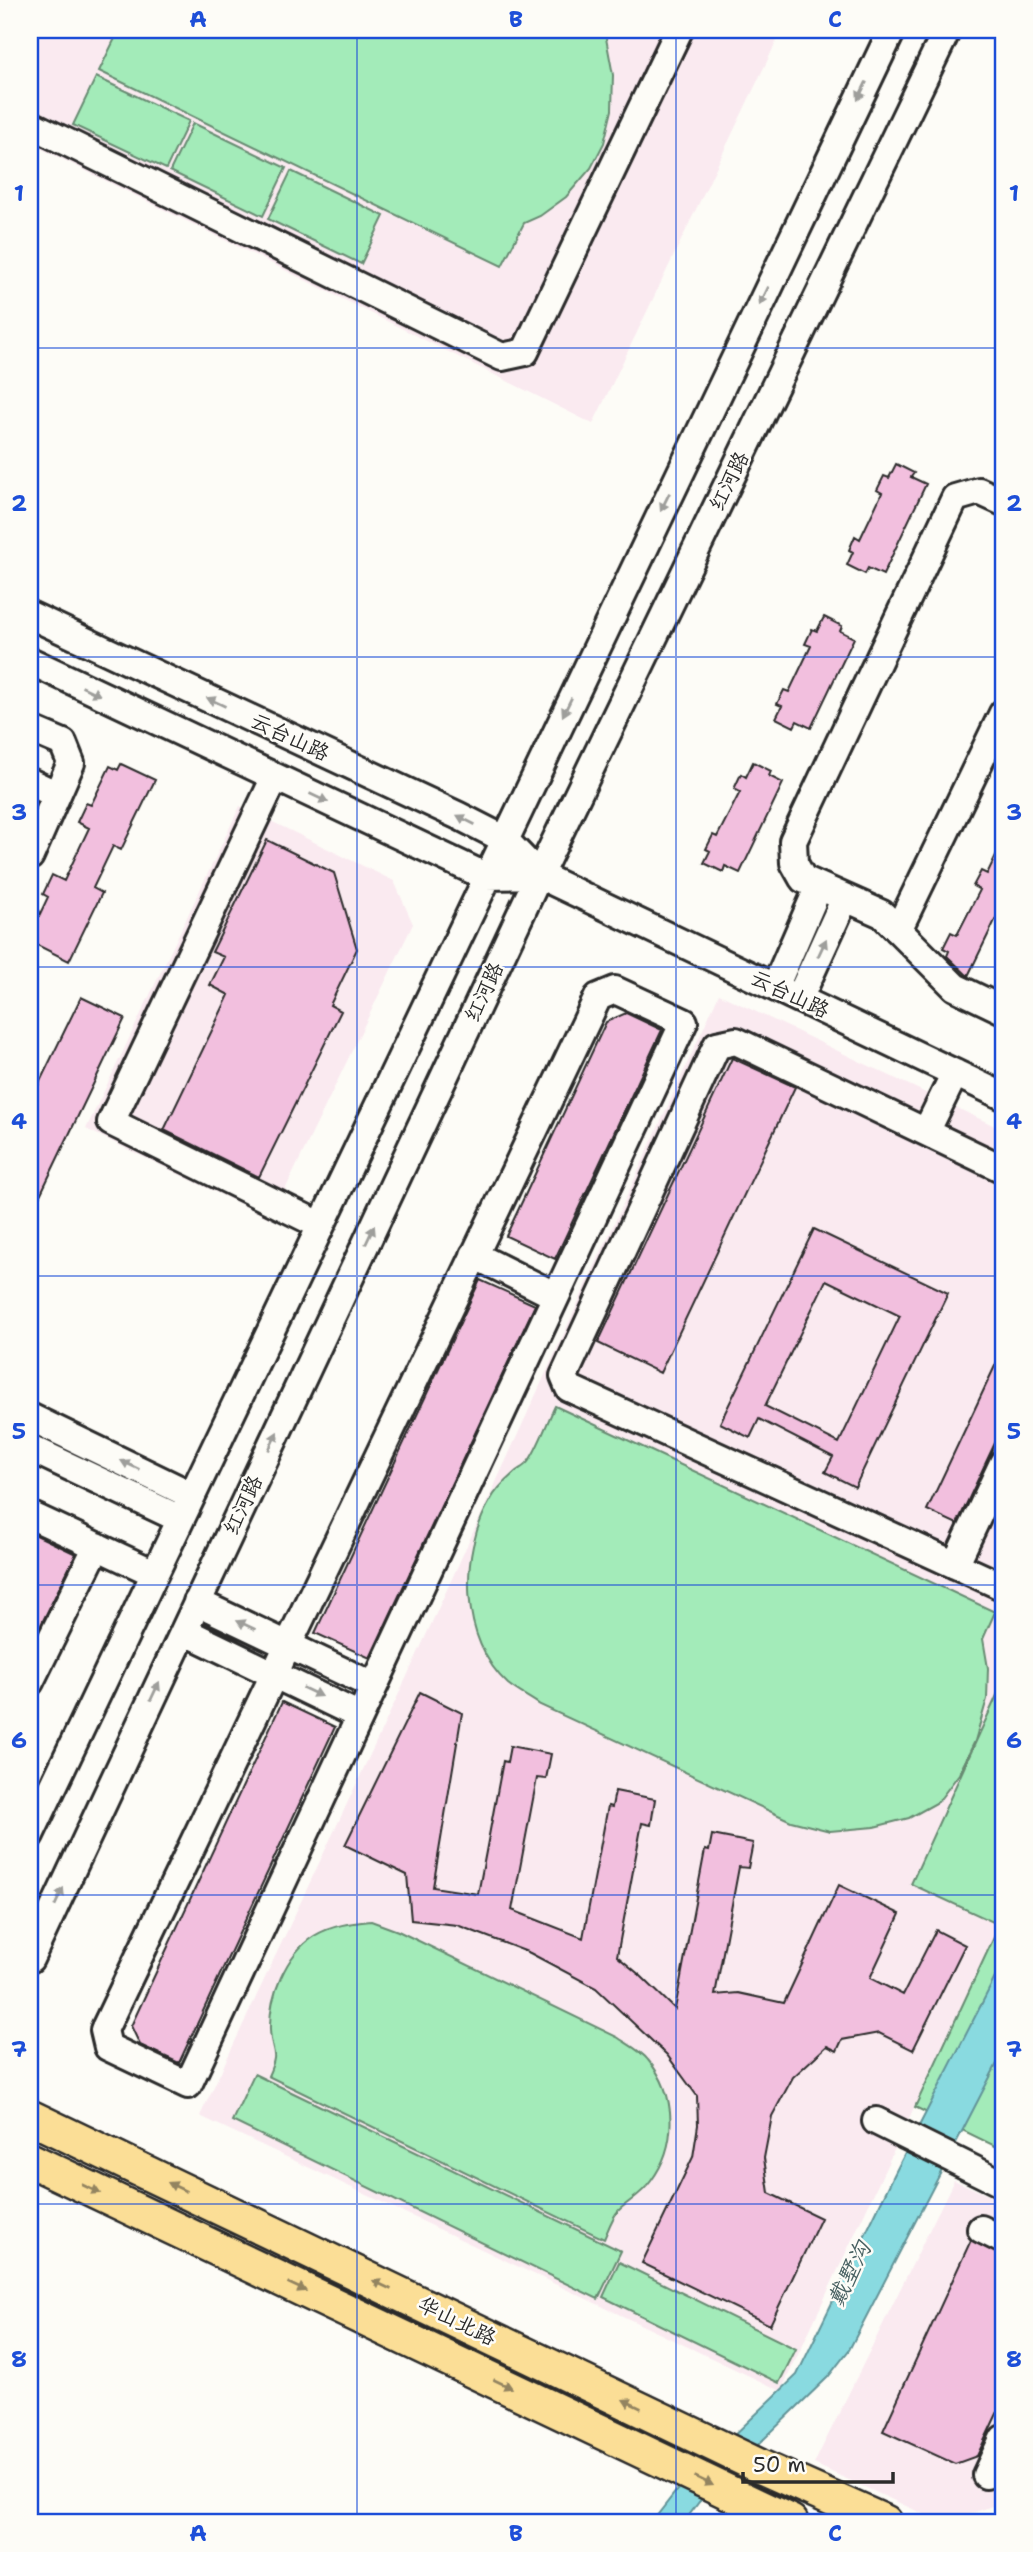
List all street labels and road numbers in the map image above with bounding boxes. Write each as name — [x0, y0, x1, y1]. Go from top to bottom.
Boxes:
street label: 红河路 — [703, 447, 755, 515]
street label: 云台山路 — [246, 707, 334, 767]
street label: 红河路 — [458, 958, 510, 1026]
street label: 云台山路 — [746, 964, 834, 1024]
street label: 红河路 — [217, 1471, 269, 1539]
street label: 华山北路 — [413, 2290, 501, 2352]

